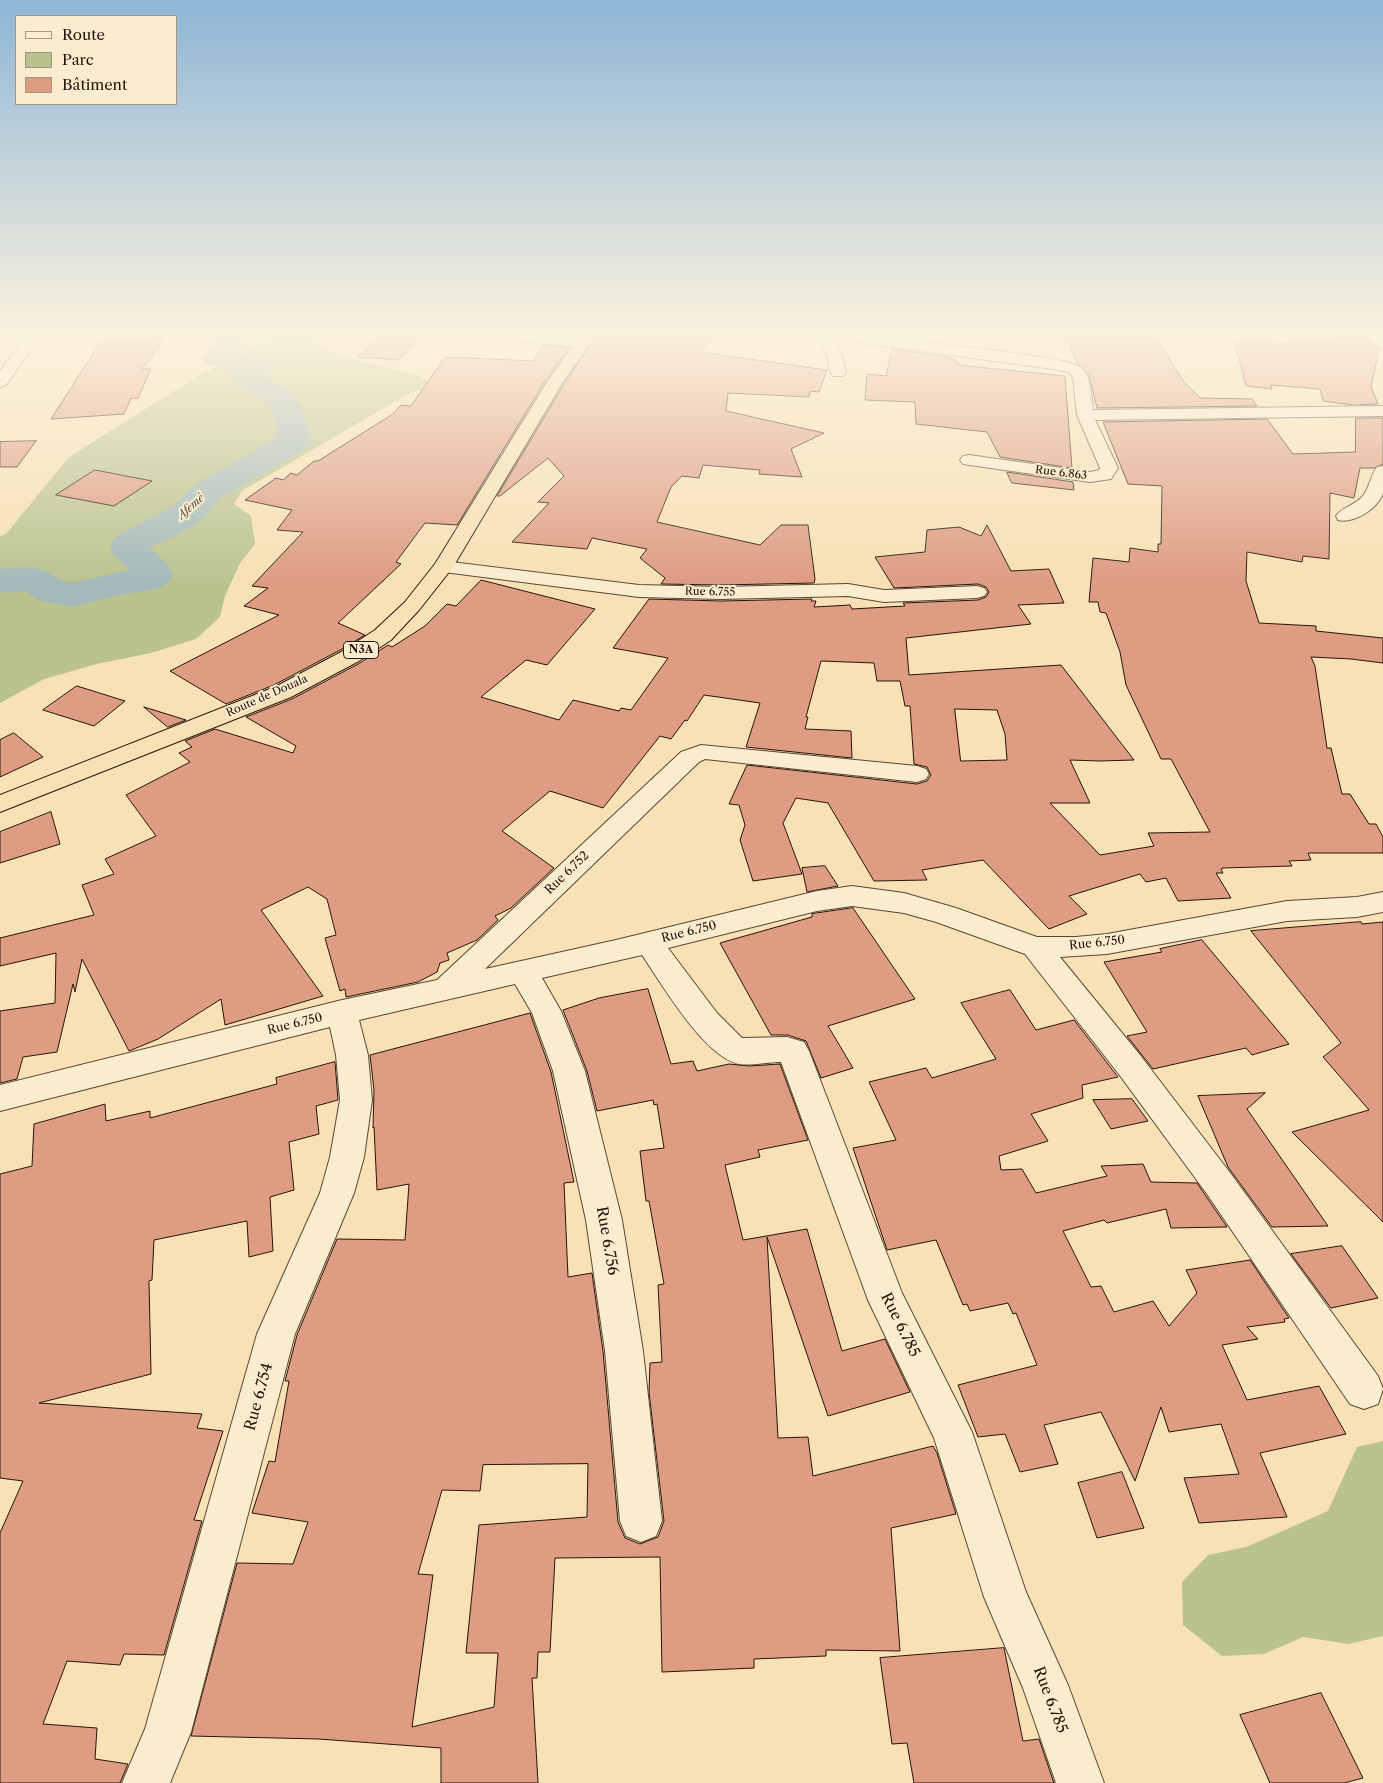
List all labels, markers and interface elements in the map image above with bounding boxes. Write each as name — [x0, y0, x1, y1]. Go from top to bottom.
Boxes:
legend — [15, 15, 178, 105]
text: Route — [62, 25, 105, 44]
text: Parc — [62, 50, 94, 69]
text: Bâtiment — [62, 75, 127, 94]
street label: Rue 6.863 — [1034, 463, 1088, 483]
water label: Afemé — [175, 492, 207, 522]
street label: Rue 6.755 — [685, 585, 735, 599]
road number: N3A — [344, 642, 378, 658]
street label: Route de Douala — [224, 672, 310, 720]
street label: Rue 6.752 — [542, 849, 592, 897]
street label: Rue 6.750 — [660, 918, 718, 946]
street label: Rue 6.750 — [1068, 933, 1126, 953]
street label: Rue 6.750 — [266, 1010, 324, 1038]
street label: Rue 6.756 — [592, 1205, 622, 1277]
street label: Rue 6.785 — [877, 1290, 923, 1360]
street label: Rue 6.754 — [241, 1361, 277, 1433]
street label: Rue 6.785 — [1029, 1664, 1071, 1736]

